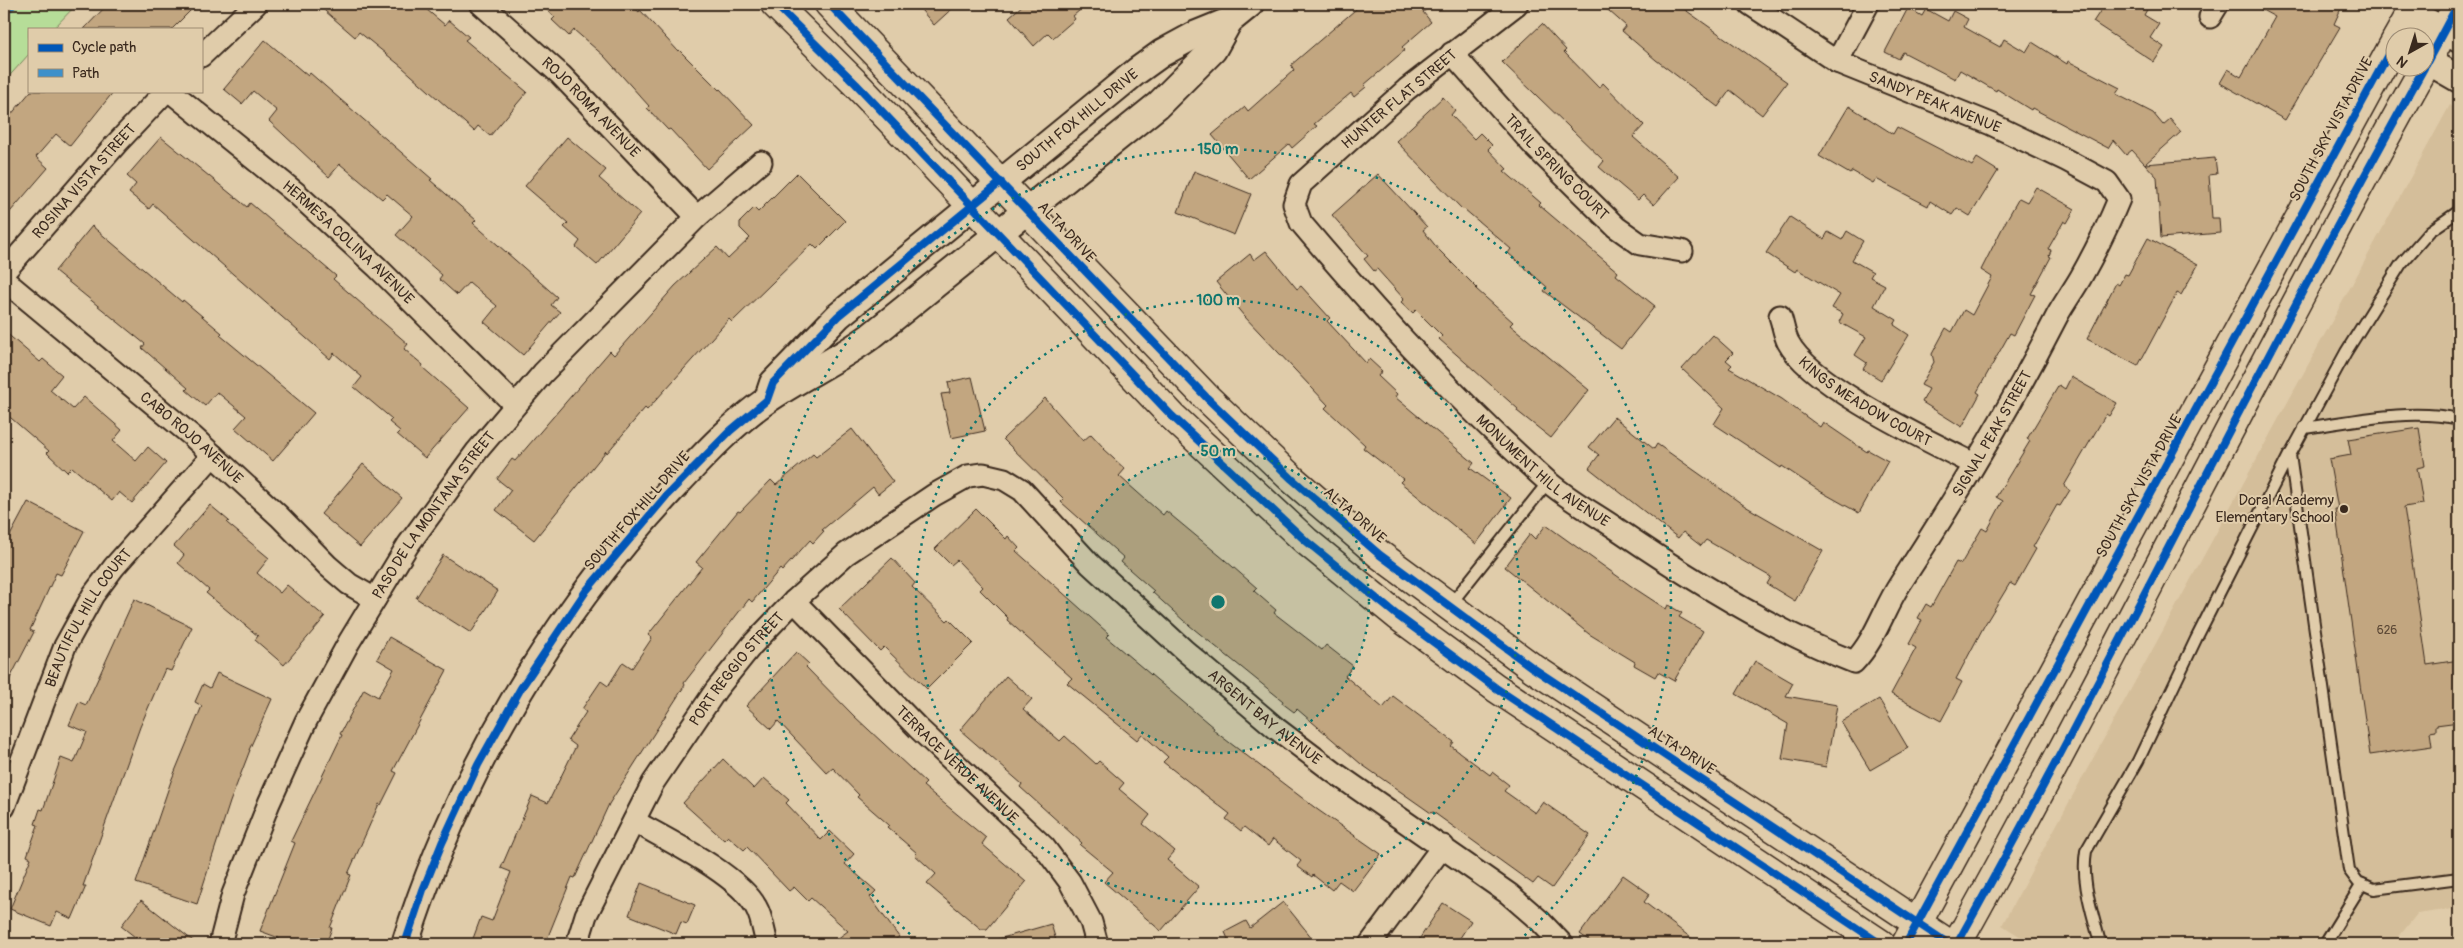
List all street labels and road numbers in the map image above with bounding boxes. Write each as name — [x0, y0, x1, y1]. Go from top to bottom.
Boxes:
street label: HUNTER FLAT STREET — [1338, 46, 1461, 153]
street label: ROJO ROMA AVENUE — [538, 53, 644, 162]
street label: SOUTH SKY VISTA DRIVE — [2285, 54, 2378, 205]
street label: SOUTH FOX HILL DRIVE — [1012, 65, 1143, 176]
street label: SANDY PEAK AVENUE — [1866, 67, 2004, 138]
street label: TRAIL SPRING COURT — [1500, 110, 1613, 225]
street label: ROSINA VISTA STREET — [29, 120, 140, 243]
street label: HERMESA COLINA AVENUE — [278, 177, 418, 309]
street label: ALTA DRIVE — [1033, 198, 1100, 267]
street label: KINGS MEADOW COURT — [1794, 353, 1934, 451]
street label: SIGNAL PEAK STREET — [1948, 368, 2036, 500]
street label: CABO ROJO AVENUE — [136, 388, 247, 488]
street label: MONUMENT HILL AVENUE — [1472, 411, 1613, 532]
street label: SOUTH SKY VISTA DRIVE — [2092, 411, 2187, 561]
street label: PASO DE LA MONTANA STREET — [368, 428, 499, 603]
street label: SOUTH FOX HILL DRIVE — [580, 447, 695, 575]
street label: ALTA DRIVE — [1319, 483, 1390, 548]
street label: BEAUTIFUL HILL COURT — [41, 545, 136, 690]
street label: PORT REGGIO STREET — [685, 608, 788, 730]
street label: ARGENT BAY AVENUE — [1204, 665, 1325, 770]
street label: TERRACE VERDE AVENUE — [891, 702, 1022, 828]
street label: ALTA DRIVE — [1644, 721, 1719, 779]

